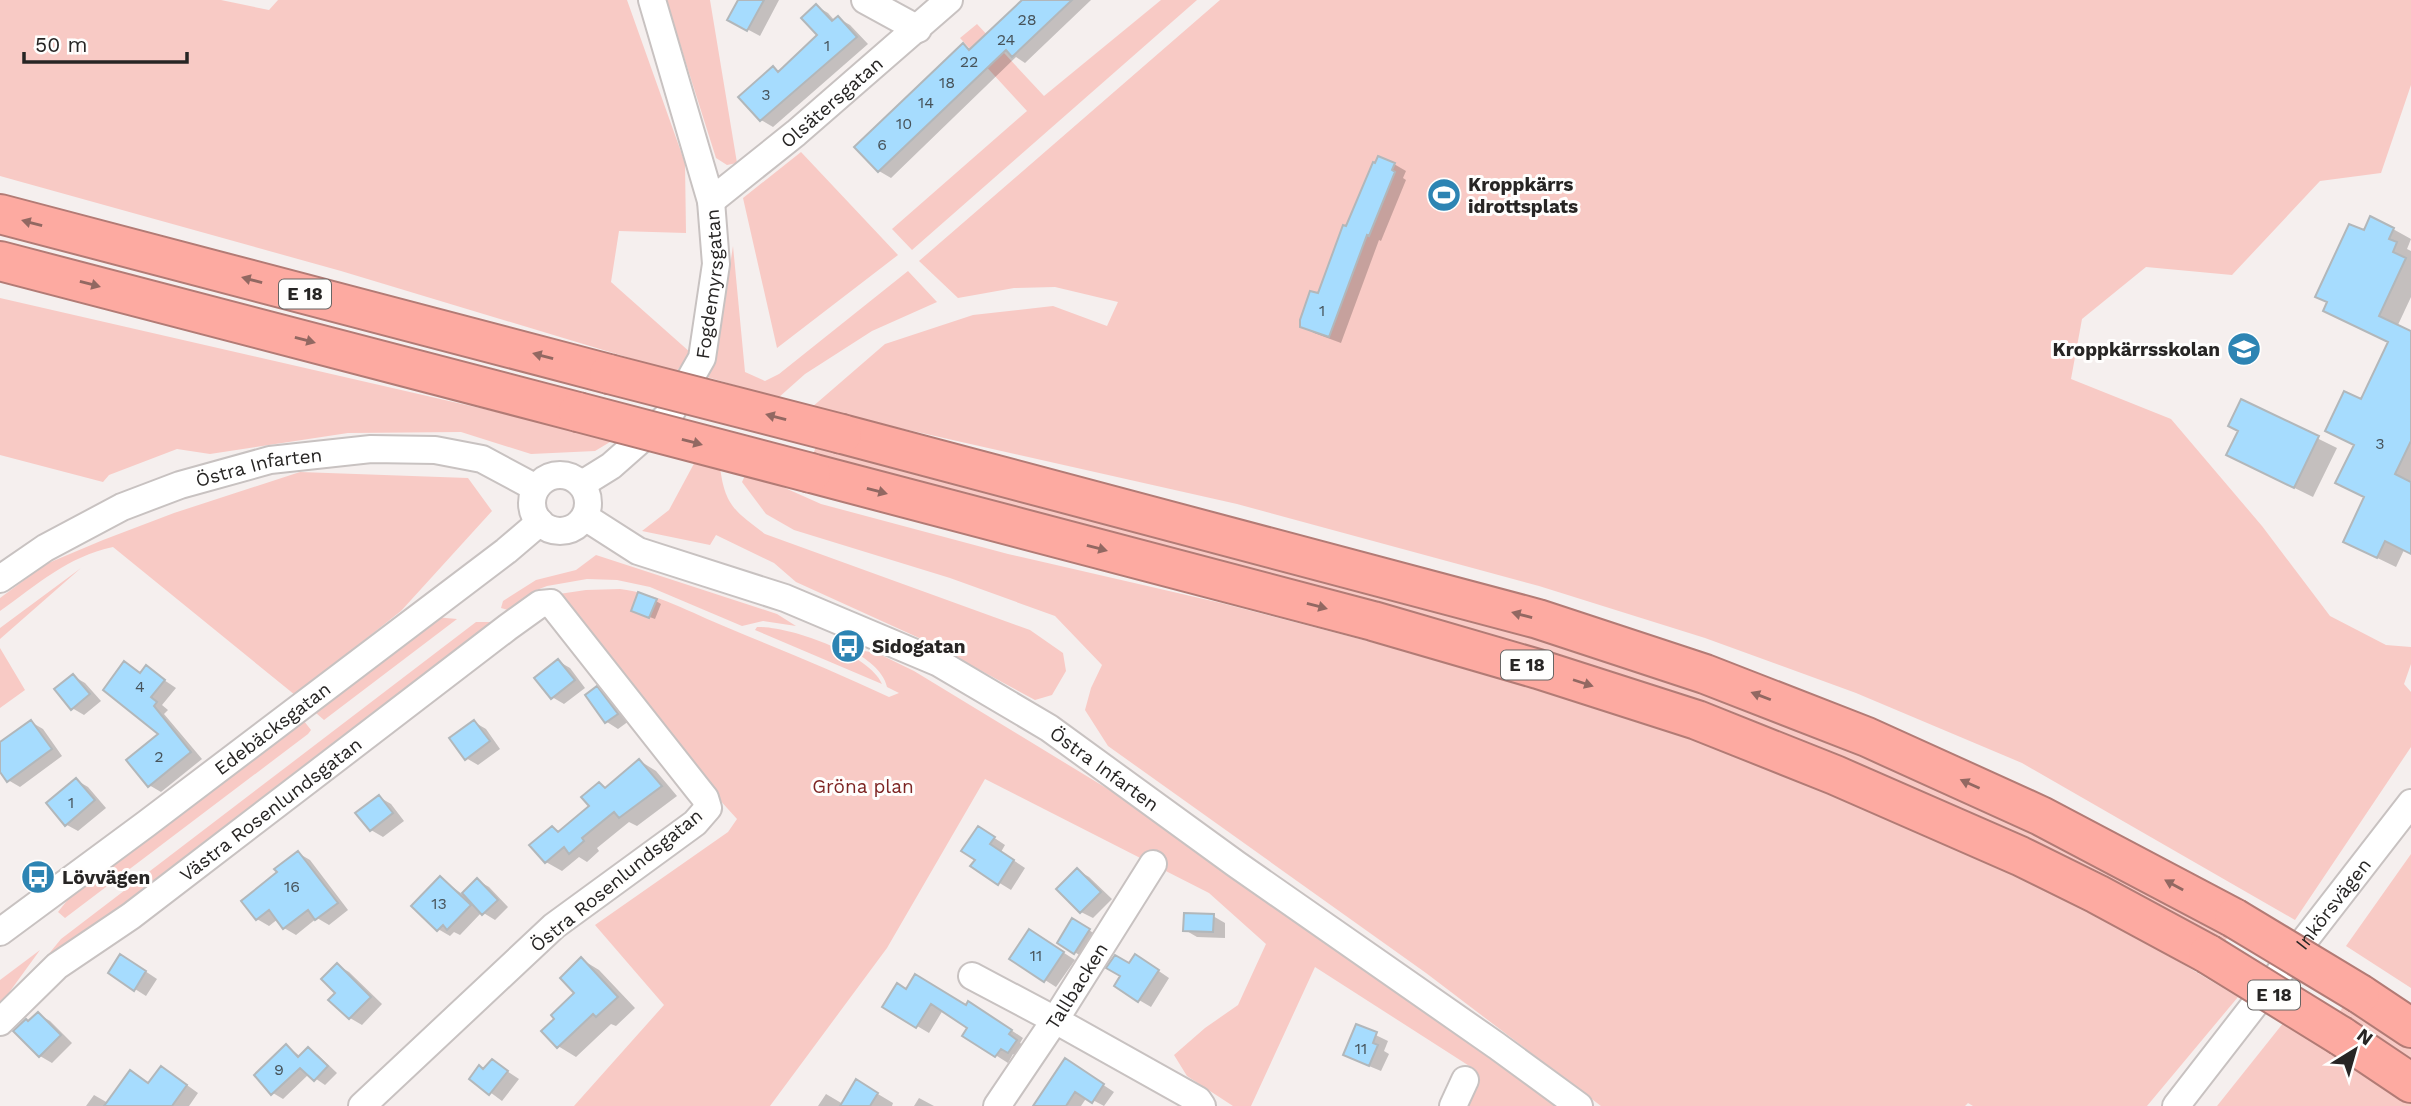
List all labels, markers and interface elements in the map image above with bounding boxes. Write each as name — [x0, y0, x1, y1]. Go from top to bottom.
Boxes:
house number: 28 — [1017, 10, 1037, 29]
scale bar — [24, 21, 187, 65]
house number: 24 — [997, 30, 1016, 49]
text: 50 m — [35, 32, 87, 57]
house number: 1 — [824, 36, 830, 55]
street label: Olsätersgatan — [776, 52, 888, 153]
house number: 22 — [960, 52, 978, 71]
house number: 18 — [939, 73, 955, 92]
house number: 3 — [761, 85, 771, 104]
house number: 14 — [918, 93, 934, 112]
house number: 10 — [896, 114, 912, 133]
house number: 6 — [877, 135, 887, 154]
place label: Kroppkärrs idrottsplats — [1468, 173, 1578, 218]
sports icon: Kroppkärrs idrottsplats — [1425, 176, 1463, 214]
street label: Fogdemyrsgatan — [691, 208, 728, 361]
one-way arrow — [21, 217, 42, 227]
one-way arrow — [241, 274, 263, 285]
one-way arrow — [79, 279, 101, 290]
road number: E 18 — [279, 280, 331, 308]
house number: 1 — [1319, 301, 1325, 320]
school or university icon: Kroppkärrsskolan — [2225, 330, 2263, 368]
one-way arrow — [295, 336, 316, 346]
place label: Kroppkärrsskolan — [2053, 338, 2220, 361]
one-way arrow — [532, 350, 554, 361]
one-way arrow — [765, 411, 787, 422]
house number: 3 — [2375, 434, 2385, 453]
one-way arrow — [681, 437, 703, 448]
street label: Östra Infarten — [193, 443, 323, 492]
one-way arrow — [867, 486, 888, 496]
one-way arrow — [1086, 543, 1108, 554]
one-way arrow — [1306, 601, 1328, 612]
one-way arrow — [1511, 609, 1533, 620]
bus stop icon: Sidogatan — [829, 627, 867, 665]
place label: Sidogatan — [872, 635, 965, 658]
road number: E 18 — [1501, 650, 1553, 680]
house number: 4 — [135, 677, 145, 696]
street label: Edebäcksgatan — [210, 677, 335, 780]
one-way arrow — [1572, 678, 1593, 689]
one-way arrow — [1750, 690, 1771, 701]
street label: Östra Infarten — [1045, 722, 1163, 816]
street label: Västra Rosenlundsgatan — [175, 732, 366, 886]
house number: 2 — [154, 747, 164, 766]
park label: Gröna plan — [812, 775, 914, 798]
one-way arrow — [1960, 778, 1981, 789]
house number: 1 — [68, 793, 74, 812]
street label: Östra Rosenlundsgatan — [525, 804, 707, 957]
street label: Inkörsvägen — [2291, 854, 2376, 954]
bus stop icon: Lövvägen — [19, 858, 57, 896]
place label: Lövvägen — [62, 866, 150, 889]
house number: 16 — [284, 877, 300, 896]
one-way arrow — [2164, 879, 2184, 890]
house number: 13 — [431, 894, 447, 913]
street label: Tallbacken — [1041, 938, 1113, 1034]
house number: 11 — [1030, 946, 1042, 965]
road number: E 18 — [2248, 980, 2300, 1010]
north arrow — [2320, 1015, 2390, 1085]
text: N — [2352, 1023, 2377, 1050]
house number: 11 — [1355, 1039, 1367, 1058]
house number: 9 — [274, 1060, 284, 1079]

